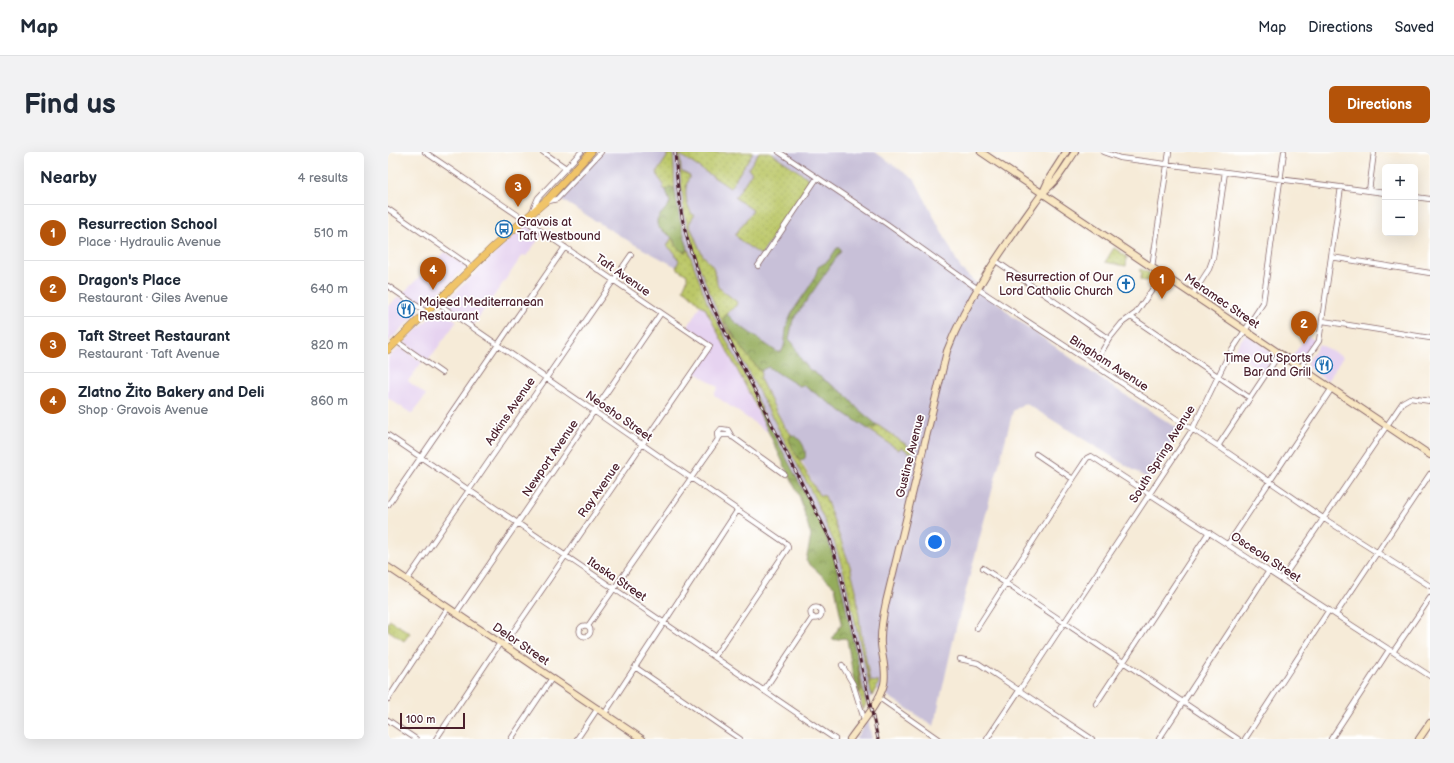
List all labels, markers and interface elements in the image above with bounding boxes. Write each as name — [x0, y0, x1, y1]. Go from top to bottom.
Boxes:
text: Map — [20, 16, 58, 39]
text: Map — [1258, 19, 1286, 36]
text: Directions — [1308, 19, 1373, 36]
text: Saved — [1395, 19, 1434, 36]
button: Directions — [1329, 86, 1430, 123]
text: Find us — [24, 88, 116, 121]
map controls — [1382, 164, 1418, 236]
button: + — [1382, 164, 1418, 200]
text: Nearby — [40, 168, 97, 188]
text: 4 results — [298, 170, 348, 186]
pin: 3 — [505, 174, 531, 207]
button: − — [1382, 200, 1418, 236]
text: Resurrection School — [78, 215, 217, 234]
place label: Gravois at Taft Westbound — [517, 215, 601, 244]
bus stop icon: Gravois at Taft Westbound — [494, 219, 514, 239]
text: 1 — [50, 225, 56, 241]
text: 510 m — [314, 225, 348, 241]
text: Place · Hydraulic Avenue — [78, 234, 221, 250]
street label: Taft Avenue — [592, 251, 653, 300]
pin: 4 — [420, 257, 446, 290]
pin: 1 — [1149, 266, 1175, 299]
place label: Resurrection of Our Lord Catholic Church — [999, 270, 1114, 299]
text: Dragon's Place — [78, 271, 181, 290]
street label: Meramec Street — [1181, 271, 1263, 332]
church icon: Resurrection of Our Lord Catholic Church — [1116, 274, 1136, 294]
text: 2 — [49, 281, 57, 297]
text: 640 m — [310, 281, 348, 297]
text: Restaurant · Giles Avenue — [78, 290, 228, 306]
place label: Majeed Mediterranean Restaurant — [419, 295, 544, 324]
restaurant icon: Majeed Mediterranean Restaurant — [396, 299, 416, 319]
pin: 2 — [1291, 311, 1317, 344]
text: Taft Street Restaurant — [78, 327, 230, 346]
street label: Bingham Avenue — [1066, 332, 1151, 395]
text: 3 — [49, 337, 57, 353]
text: 820 m — [311, 337, 348, 353]
text: Restaurant · Taft Avenue — [78, 346, 220, 362]
place label: Time Out Sports Bar and Grill — [1224, 351, 1311, 380]
restaurant icon: Time Out Sports Bar and Grill — [1314, 355, 1334, 375]
street label: Adkins Avenue — [482, 374, 539, 448]
text: Zlatno Žito Bakery and Deli — [78, 383, 264, 402]
street label: Neosho Street — [582, 388, 655, 445]
text: 4 — [49, 393, 57, 409]
text: 860 m — [311, 393, 348, 409]
text: Shop · Gravois Avenue — [78, 402, 208, 418]
street label: South Spring Avenue — [1126, 403, 1199, 506]
street label: Gustine Avenue — [893, 413, 928, 499]
street label: Newport Avenue — [519, 417, 582, 500]
street label: Ray Avenue — [575, 460, 624, 521]
street label: Osceola Street — [1228, 529, 1304, 586]
your location — [925, 532, 945, 552]
street label: Itaska Street — [584, 554, 649, 605]
street label: Delor Street — [489, 620, 552, 669]
scale bar — [400, 711, 465, 730]
text: 100 m — [406, 713, 435, 726]

